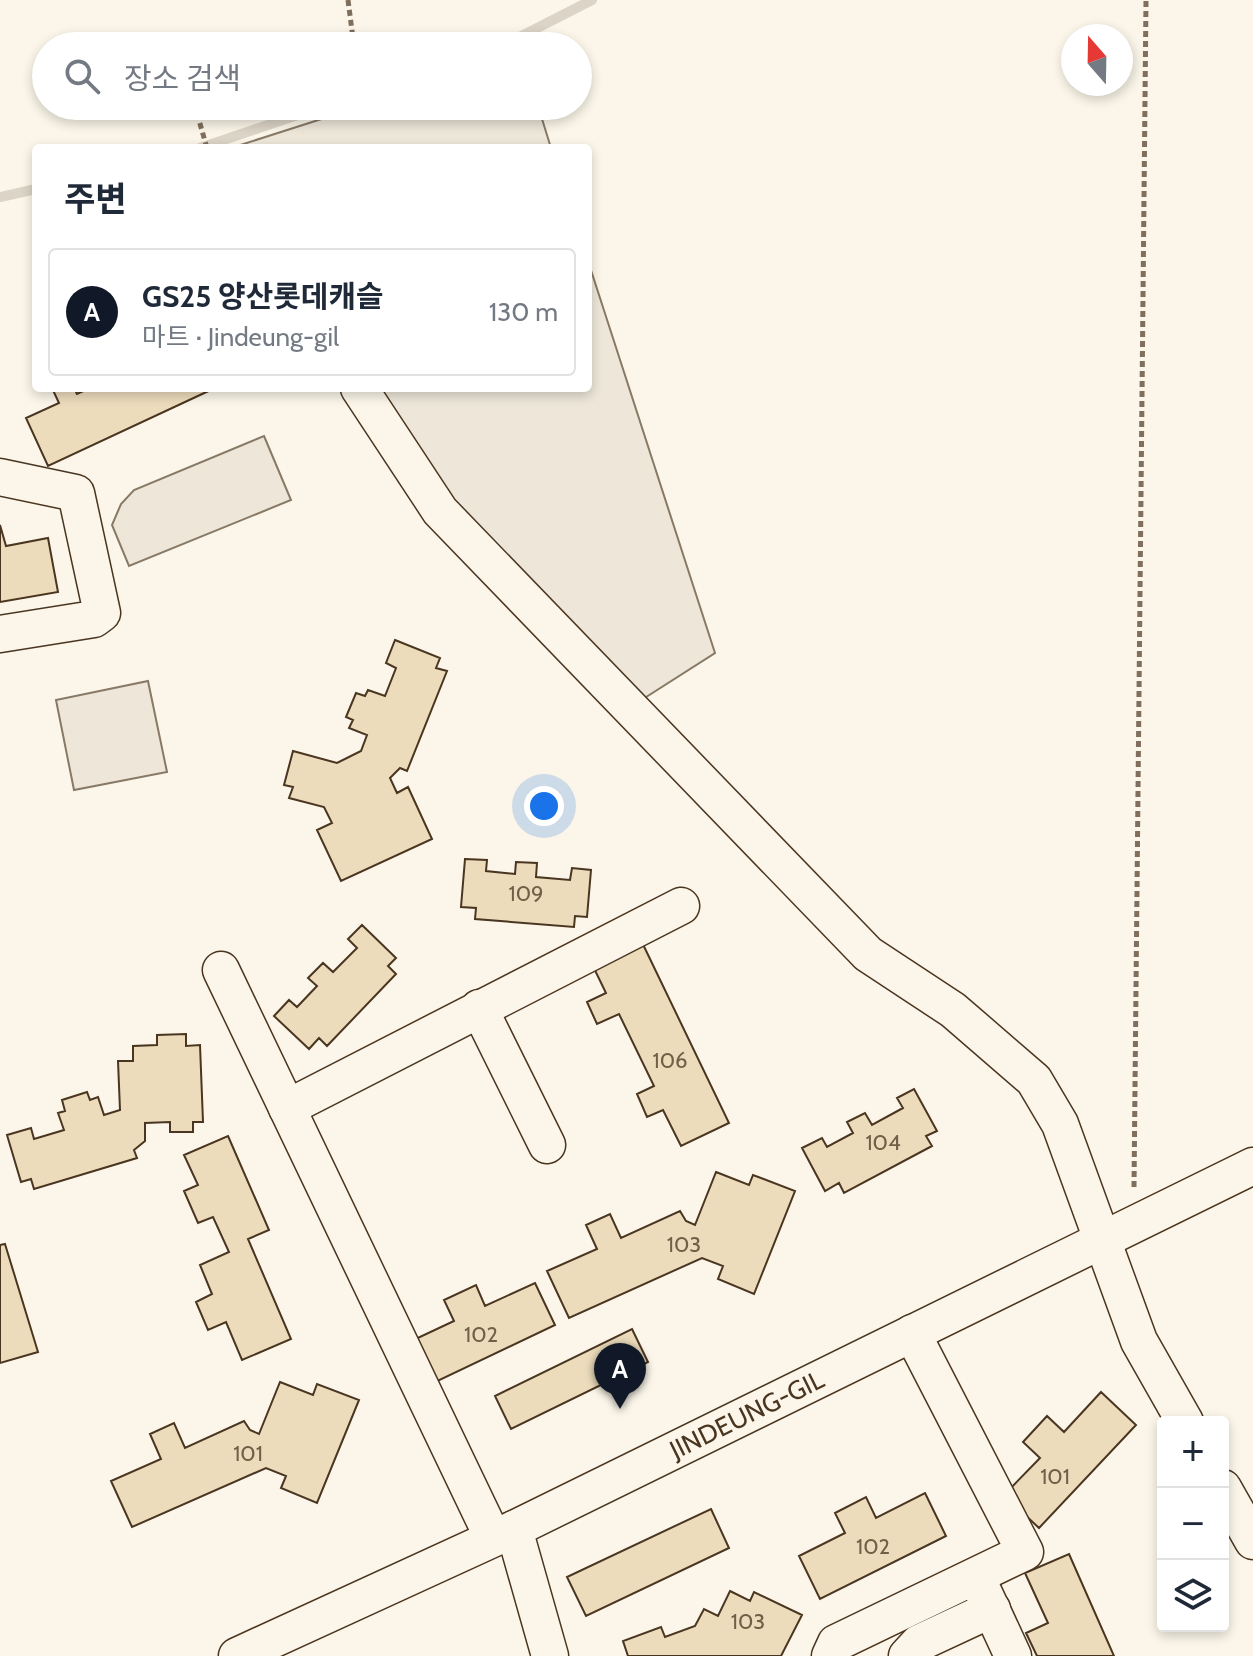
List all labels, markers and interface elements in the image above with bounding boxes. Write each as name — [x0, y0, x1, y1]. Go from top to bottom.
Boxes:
north arrow — [1061, 24, 1133, 96]
search box — [32, 32, 592, 120]
icon: search — [60, 54, 104, 98]
text: 장소 검색 — [124, 60, 241, 97]
text: 주변 — [64, 178, 127, 220]
text: GS25 양산롯데캐슬 — [142, 278, 384, 315]
text: A — [84, 296, 100, 328]
text: 130 m — [489, 296, 558, 328]
text: 마트 · Jindeung-gil — [142, 321, 339, 353]
your location — [524, 786, 564, 826]
house number: 109 — [508, 880, 544, 907]
house number: 106 — [652, 1047, 688, 1074]
house number: 104 — [865, 1129, 901, 1156]
house number: 103 — [667, 1231, 701, 1258]
house number: 102 — [464, 1321, 498, 1348]
pin: A — [594, 1343, 646, 1409]
street label: JINDEUNG-GIL — [663, 1363, 829, 1466]
map controls — [1157, 1416, 1229, 1632]
button: + — [1157, 1416, 1229, 1488]
house number: 101 — [233, 1440, 263, 1467]
house number: 101 — [1040, 1463, 1070, 1490]
button: − — [1157, 1488, 1229, 1560]
house number: 102 — [856, 1533, 890, 1560]
button: layers — [1157, 1560, 1229, 1632]
house number: 103 — [731, 1608, 765, 1635]

